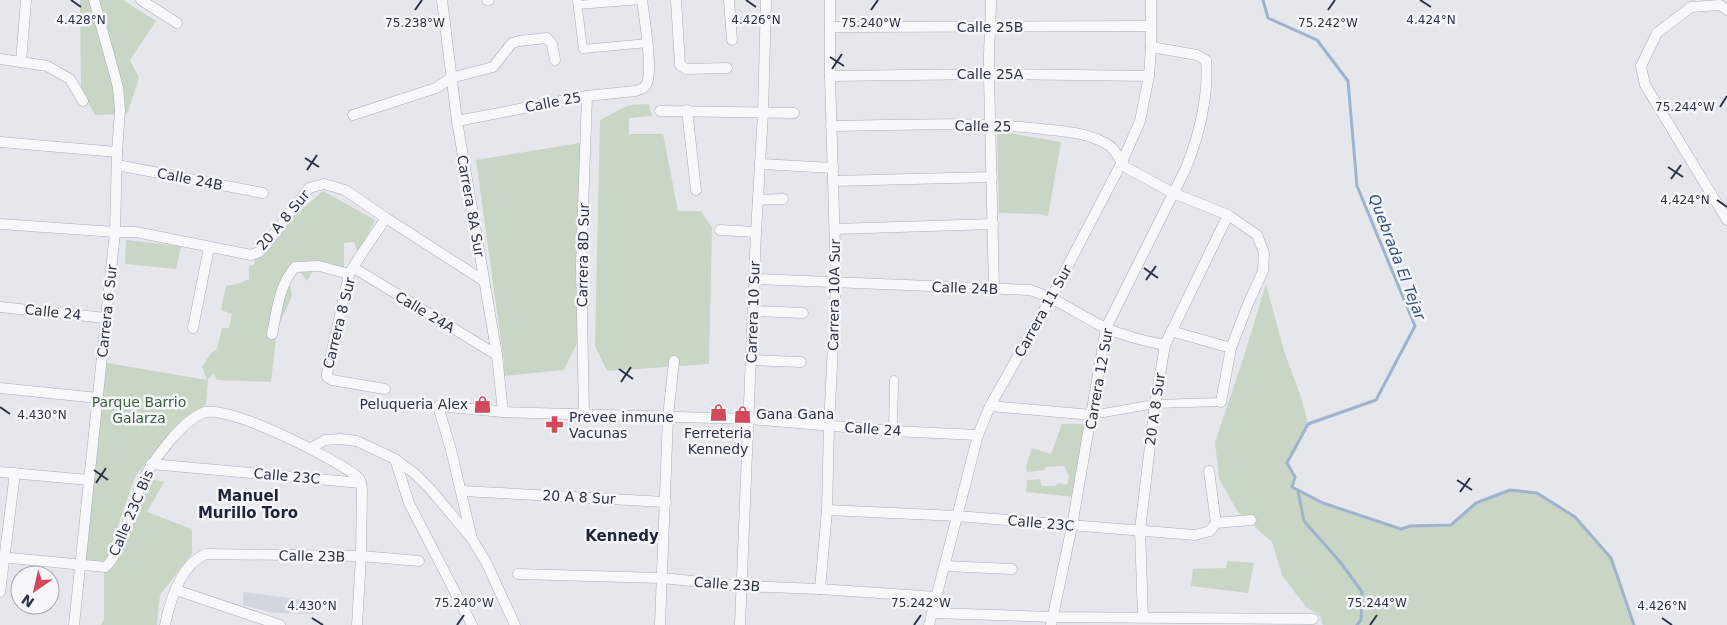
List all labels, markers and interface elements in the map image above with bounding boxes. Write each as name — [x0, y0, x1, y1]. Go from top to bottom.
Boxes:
text: 4.428°N — [56, 13, 106, 27]
text: 4.426°N — [731, 13, 781, 27]
text: 4.424°N — [1406, 13, 1456, 27]
text: 75.238°W — [385, 16, 445, 30]
text: 75.240°W — [841, 16, 901, 30]
text: 75.242°W — [1298, 16, 1358, 30]
street label: Calle 25B — [957, 19, 1023, 35]
street label: Calle 25A — [957, 66, 1024, 82]
street label: Calle 25 — [523, 89, 583, 115]
text: 75.244°W — [1655, 100, 1715, 114]
street label: Calle 25 — [954, 118, 1012, 134]
street label: Carrera 8A Sur — [454, 154, 488, 258]
street label: Calle 24B — [156, 165, 224, 193]
street label: 20 A 8 Sur — [253, 187, 313, 253]
water label: Quebrada El Tejar — [1365, 192, 1430, 323]
text: 4.424°N — [1660, 193, 1710, 207]
street label: Carrera 8D Sur — [574, 202, 592, 307]
street label: Carrera 10A Sur — [825, 239, 843, 351]
street label: Carrera 10 Sur — [743, 260, 763, 363]
street label: Carrera 11 Sur — [1011, 262, 1075, 360]
street label: Carrera 6 Sur — [94, 263, 120, 358]
street label: Carrera 8 Sur — [320, 275, 358, 370]
street label: Calle 24B — [931, 279, 999, 297]
street label: Calle 24A — [392, 288, 458, 336]
street label: Calle 24 — [24, 301, 82, 323]
street label: Carrera 12 Sur — [1082, 327, 1116, 431]
street label: 20 A 8 Sur — [1142, 371, 1168, 446]
park label: Parque Barrio Galarza — [92, 394, 186, 426]
shop icon: Peluqueria Alex — [472, 394, 492, 414]
place label: Peluqueria Alex — [360, 396, 468, 412]
shop icon: Ferreteria Kennedy — [708, 403, 728, 423]
shop icon: Gana Gana — [732, 404, 752, 424]
place label: Gana Gana — [756, 406, 834, 422]
text: 4.430°N — [17, 408, 67, 422]
place label: Prevee inmune Vacunas — [569, 409, 674, 441]
pharmacy icon: Prevee inmune Vacunas — [545, 415, 565, 435]
street label: Calle 24 — [844, 419, 902, 439]
place label: Ferreteria Kennedy — [684, 425, 752, 457]
street label: Calle 23C — [253, 465, 321, 487]
street label: Calle 23C Bis — [106, 468, 156, 558]
district label: Manuel Murillo Toro — [198, 487, 298, 522]
street label: 20 A 8 Sur — [542, 487, 616, 507]
street label: Calle 23C — [1007, 512, 1075, 534]
district label: Kennedy — [585, 527, 659, 545]
street label: Calle 23B — [279, 547, 345, 565]
north arrow — [10, 565, 60, 615]
street label: Calle 23B — [693, 574, 761, 594]
text: N — [18, 591, 37, 611]
text: 75.240°W — [434, 596, 494, 610]
text: 75.242°W — [891, 596, 951, 610]
text: 75.244°W — [1347, 596, 1407, 610]
text: 4.430°N — [287, 599, 337, 613]
text: 4.426°N — [1637, 599, 1687, 613]

